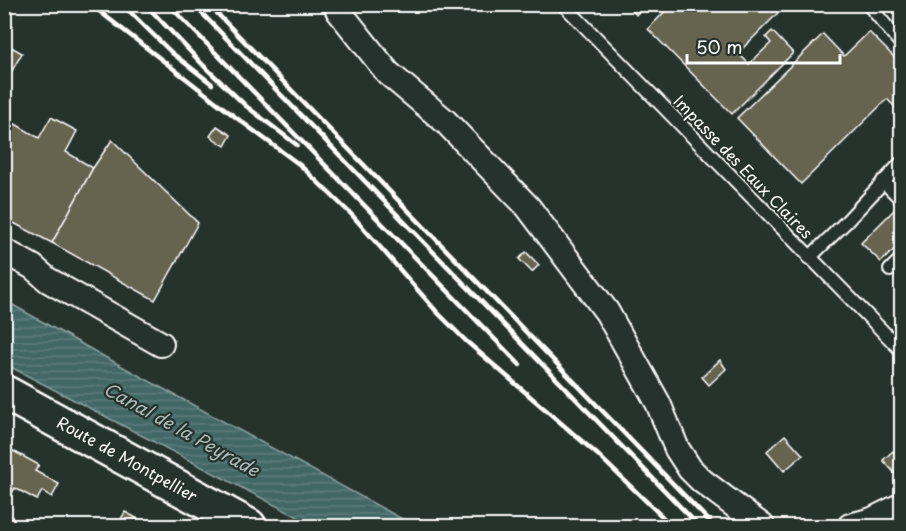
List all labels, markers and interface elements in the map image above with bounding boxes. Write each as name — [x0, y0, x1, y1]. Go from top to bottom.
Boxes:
scale bar — [687, 27, 840, 65]
text: 50 m — [696, 33, 743, 60]
street label: Impasse des Eaux Claires — [669, 89, 819, 244]
water label: Canal de la Peyrade — [99, 375, 266, 483]
street label: Route de Montpellier — [53, 410, 203, 507]

